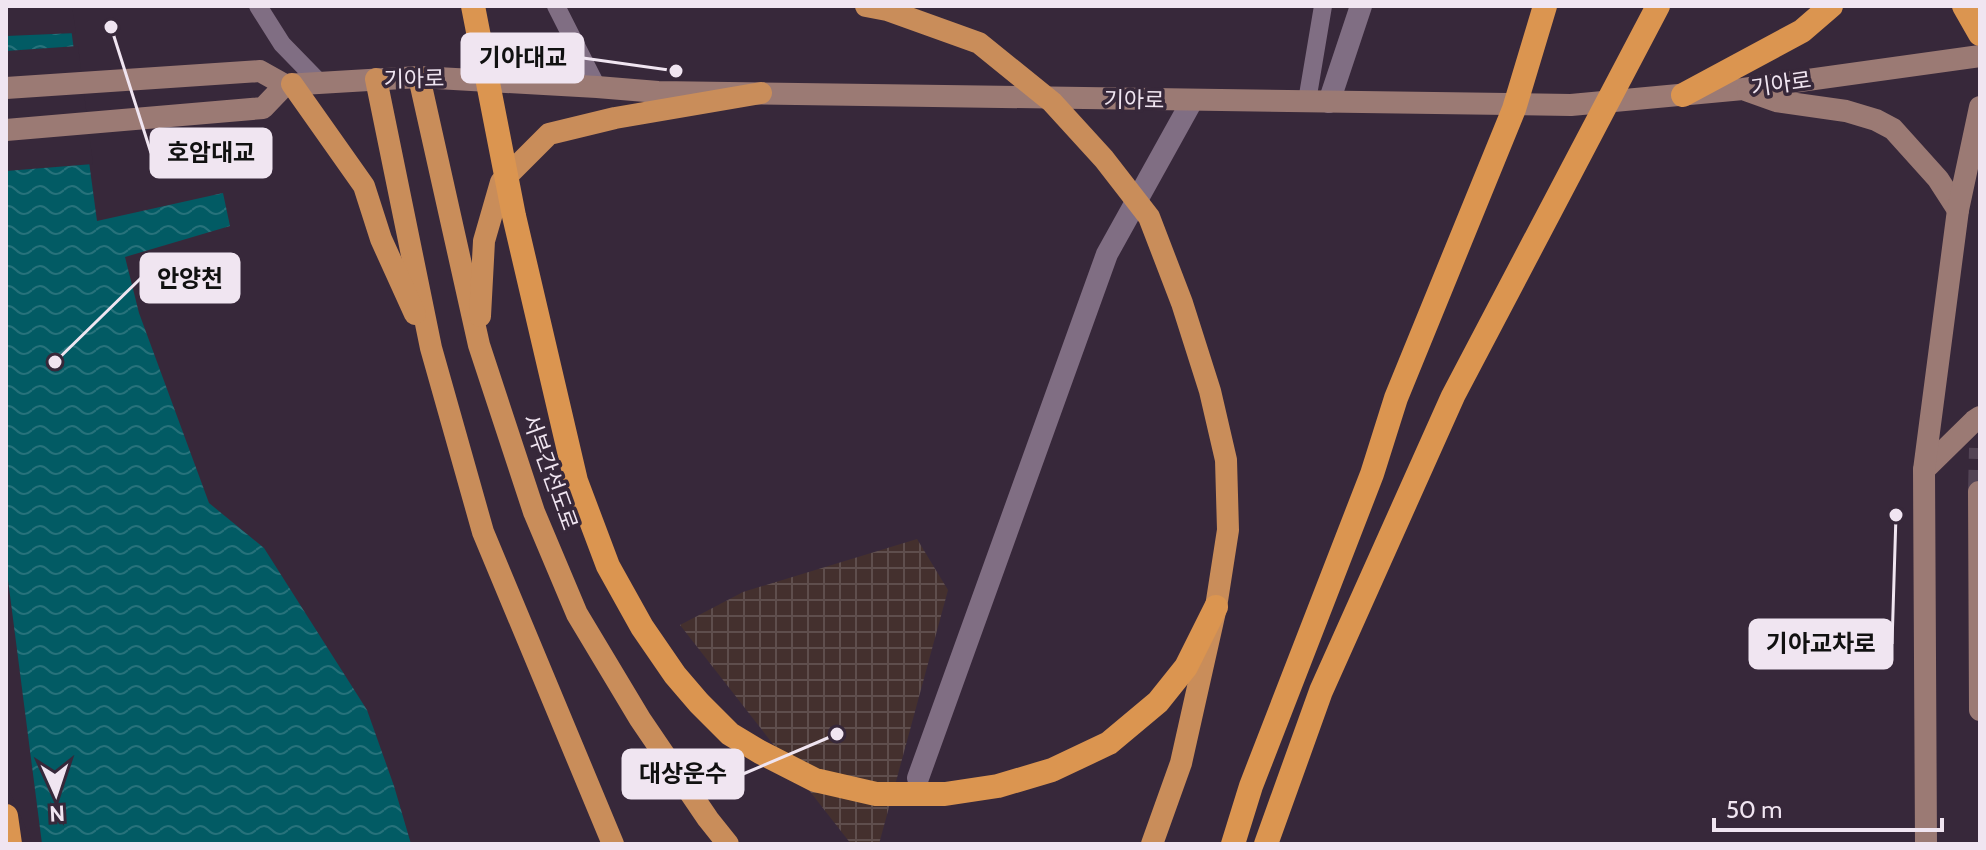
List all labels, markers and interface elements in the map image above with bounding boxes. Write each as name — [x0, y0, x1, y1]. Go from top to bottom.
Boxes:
callout: 기아대교 — [462, 34, 583, 82]
text: 기아대교 — [479, 43, 567, 72]
street label: 기아로 — [383, 65, 445, 93]
street label: 기아로 — [1749, 66, 1813, 102]
street label: 기아로 — [1103, 86, 1165, 114]
callout: 호암대교 — [151, 129, 271, 177]
text: 호암대교 — [167, 138, 255, 167]
callout: 안양천 — [141, 254, 239, 302]
text: 안양천 — [157, 264, 223, 293]
street label: 서부간선도로 — [517, 410, 583, 534]
callout: 기아교차로 — [1750, 620, 1892, 668]
text: 기아교차로 — [1766, 629, 1876, 658]
callout: 대상운수 — [623, 750, 743, 798]
north arrow — [16, 754, 96, 834]
text: 대상운수 — [639, 759, 727, 788]
scale bar — [1714, 782, 1942, 832]
text: 50 m — [1726, 795, 1782, 824]
text: N — [49, 800, 65, 827]

